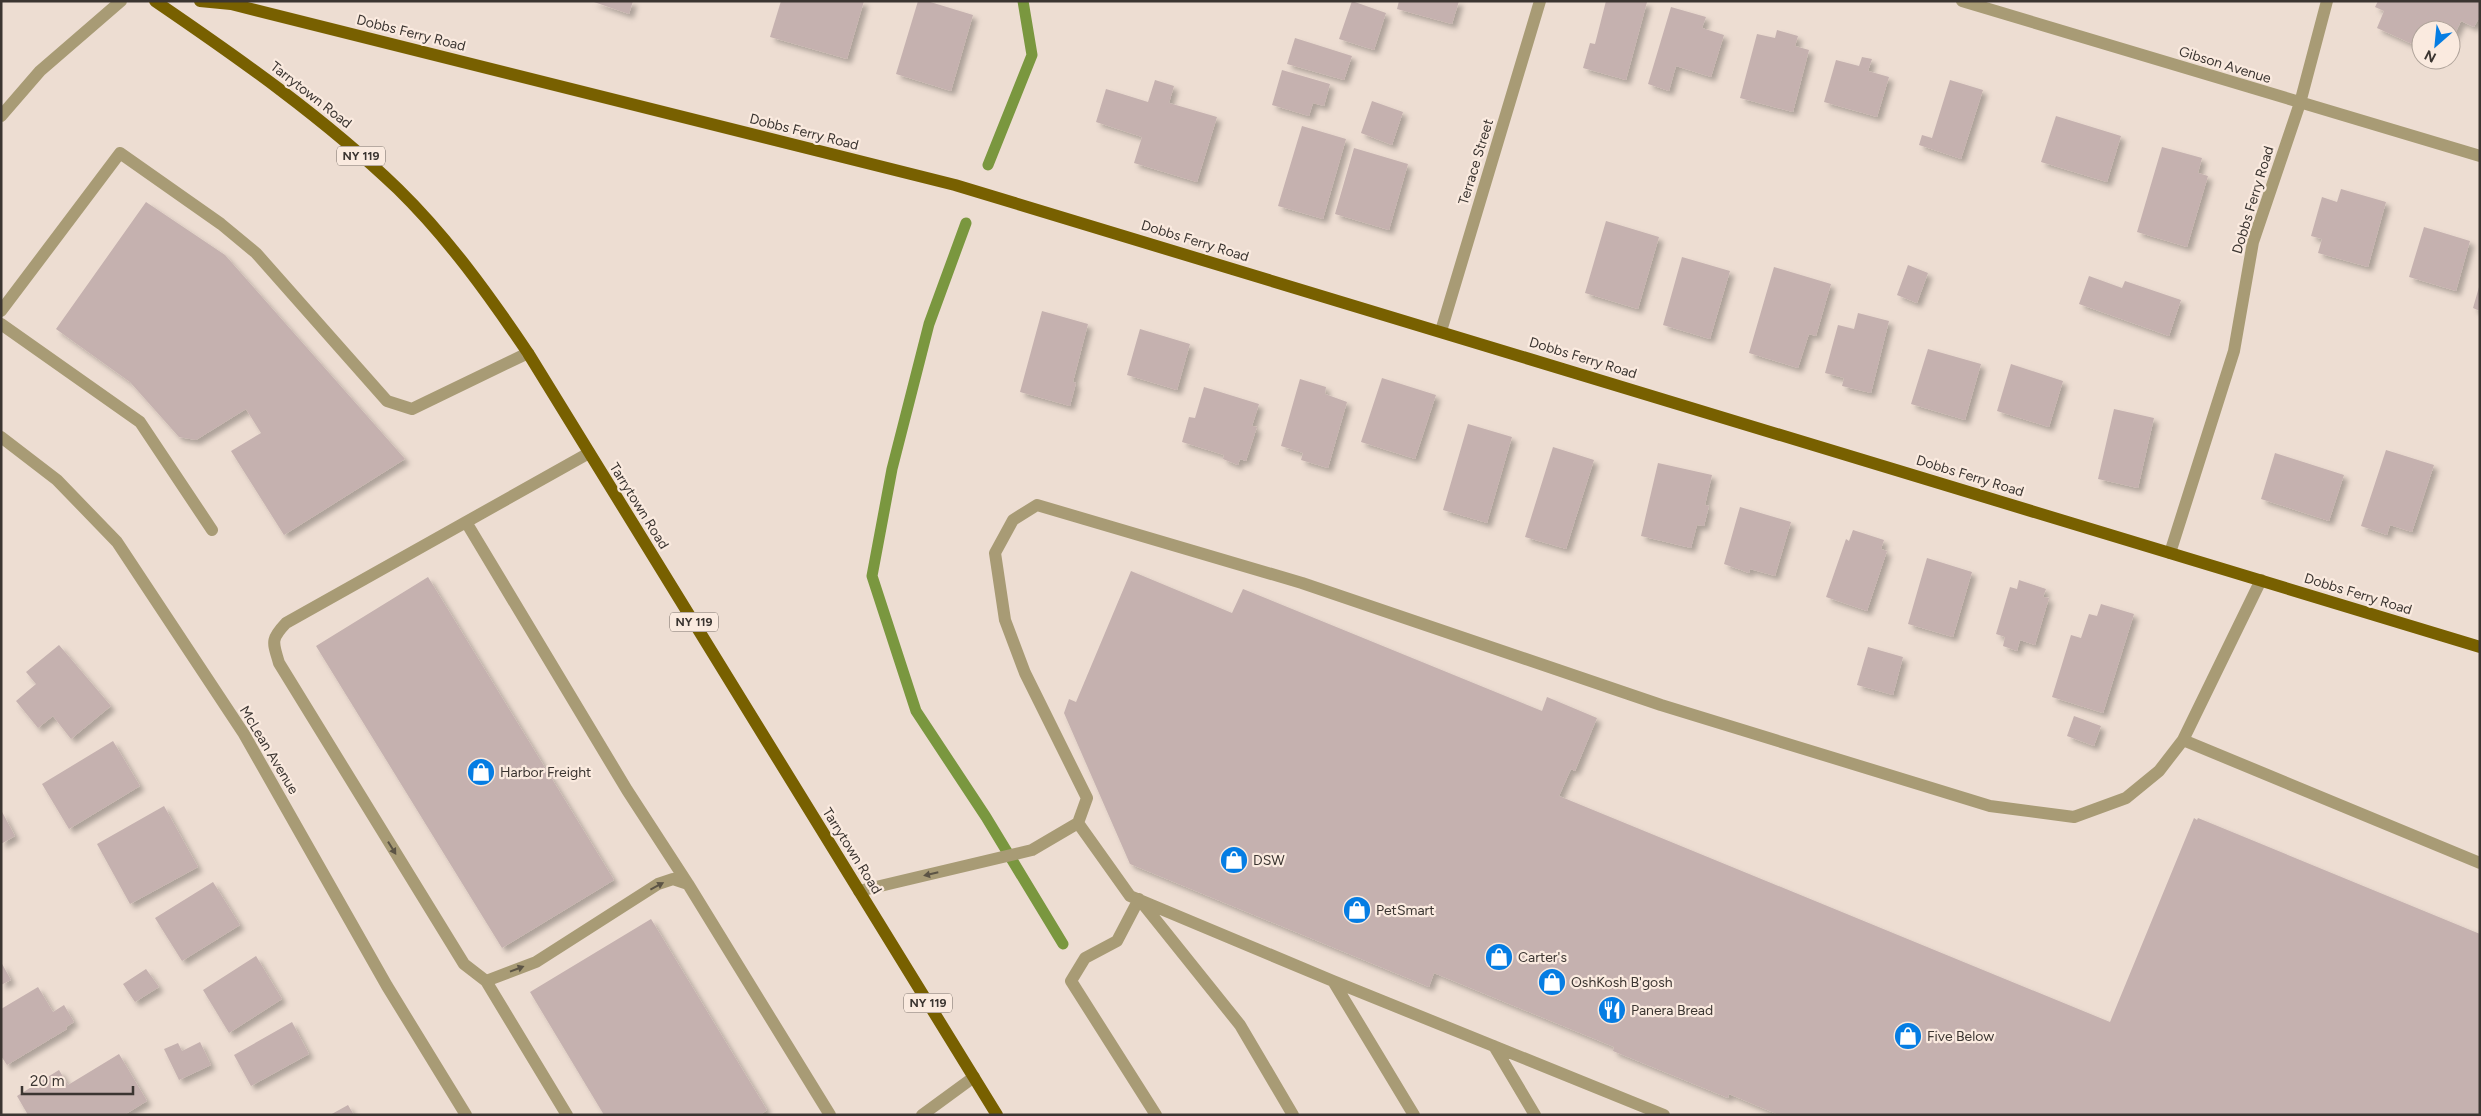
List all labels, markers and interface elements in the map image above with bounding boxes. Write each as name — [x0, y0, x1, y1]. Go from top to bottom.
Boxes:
street label: Dobbs Ferry Road — [355, 11, 467, 55]
north arrow — [2411, 20, 2461, 70]
street label: Gibson Avenue — [2177, 43, 2273, 87]
text: N — [2422, 46, 2439, 66]
street label: Tarrytown Road — [267, 58, 355, 132]
street label: Dobbs Ferry Road — [748, 110, 860, 154]
street label: Terrace Street — [1455, 117, 1497, 207]
street label: Dobbs Ferry Road — [2229, 144, 2277, 256]
road number: NY 119 — [337, 146, 385, 166]
street label: Dobbs Ferry Road — [1139, 217, 1251, 265]
street label: Dobbs Ferry Road — [1527, 334, 1639, 382]
street label: Dobbs Ferry Road — [1914, 452, 2026, 500]
street label: Tarrytown Road — [606, 460, 672, 552]
street label: Dobbs Ferry Road — [2302, 570, 2414, 618]
road number: NY 119 — [670, 612, 718, 632]
street label: McLean Avenue — [236, 703, 302, 798]
shop icon: Harbor Freight — [466, 757, 496, 787]
place label: Harbor Freight — [500, 764, 591, 781]
street label: Tarrytown Road — [819, 805, 885, 897]
one-way arrow — [388, 841, 397, 854]
shop icon: DSW — [1219, 845, 1249, 875]
place label: DSW — [1253, 852, 1285, 869]
one-way arrow — [924, 870, 939, 878]
one-way arrow — [649, 882, 664, 890]
shop icon: PetSmart — [1342, 895, 1372, 925]
place label: PetSmart — [1376, 902, 1435, 919]
shop icon: Carter's — [1484, 942, 1514, 972]
place label: Carter's — [1518, 949, 1567, 966]
one-way arrow — [510, 965, 525, 973]
shop icon: OshKosh B'gosh — [1537, 967, 1567, 997]
place label: OshKosh B'gosh — [1571, 974, 1673, 991]
road number: NY 119 — [904, 994, 952, 1012]
restaurant icon: Panera Bread — [1597, 995, 1627, 1025]
place label: Panera Bread — [1631, 1002, 1713, 1019]
shop icon: Five Below — [1893, 1021, 1923, 1051]
place label: Five Below — [1927, 1028, 1994, 1045]
scale bar — [22, 1064, 134, 1096]
text: 20 m — [30, 1072, 64, 1090]

